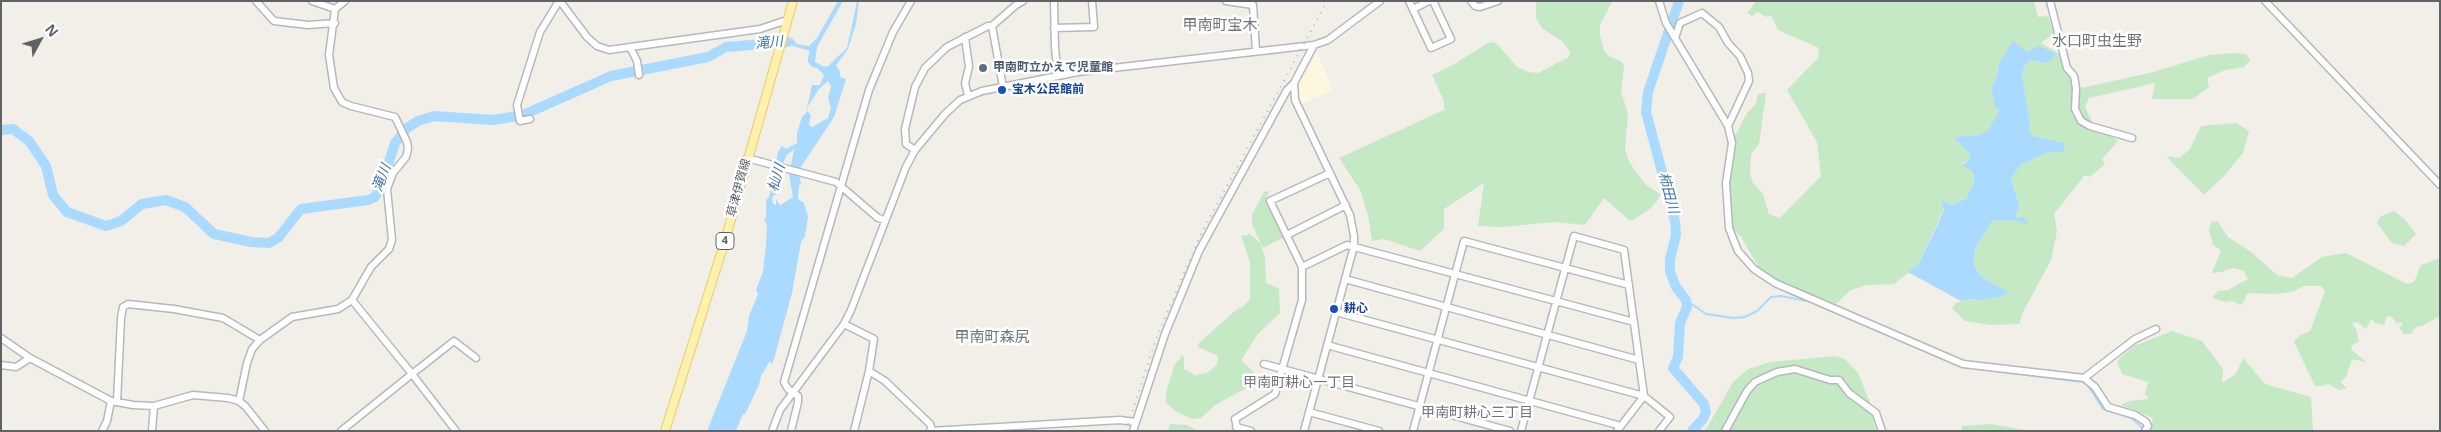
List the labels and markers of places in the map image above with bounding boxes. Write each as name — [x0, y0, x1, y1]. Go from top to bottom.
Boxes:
place label: 甲南町立かえで児童館 — [993, 61, 1113, 75]
marker: 甲南町立かえで児童館 — [977, 62, 989, 74]
place label: 宝木公民館前 — [1012, 83, 1084, 97]
marker: 宝木公民館前 — [996, 84, 1008, 96]
place label: 耕心 — [1344, 302, 1368, 316]
marker: 耕心 — [1328, 303, 1340, 315]

